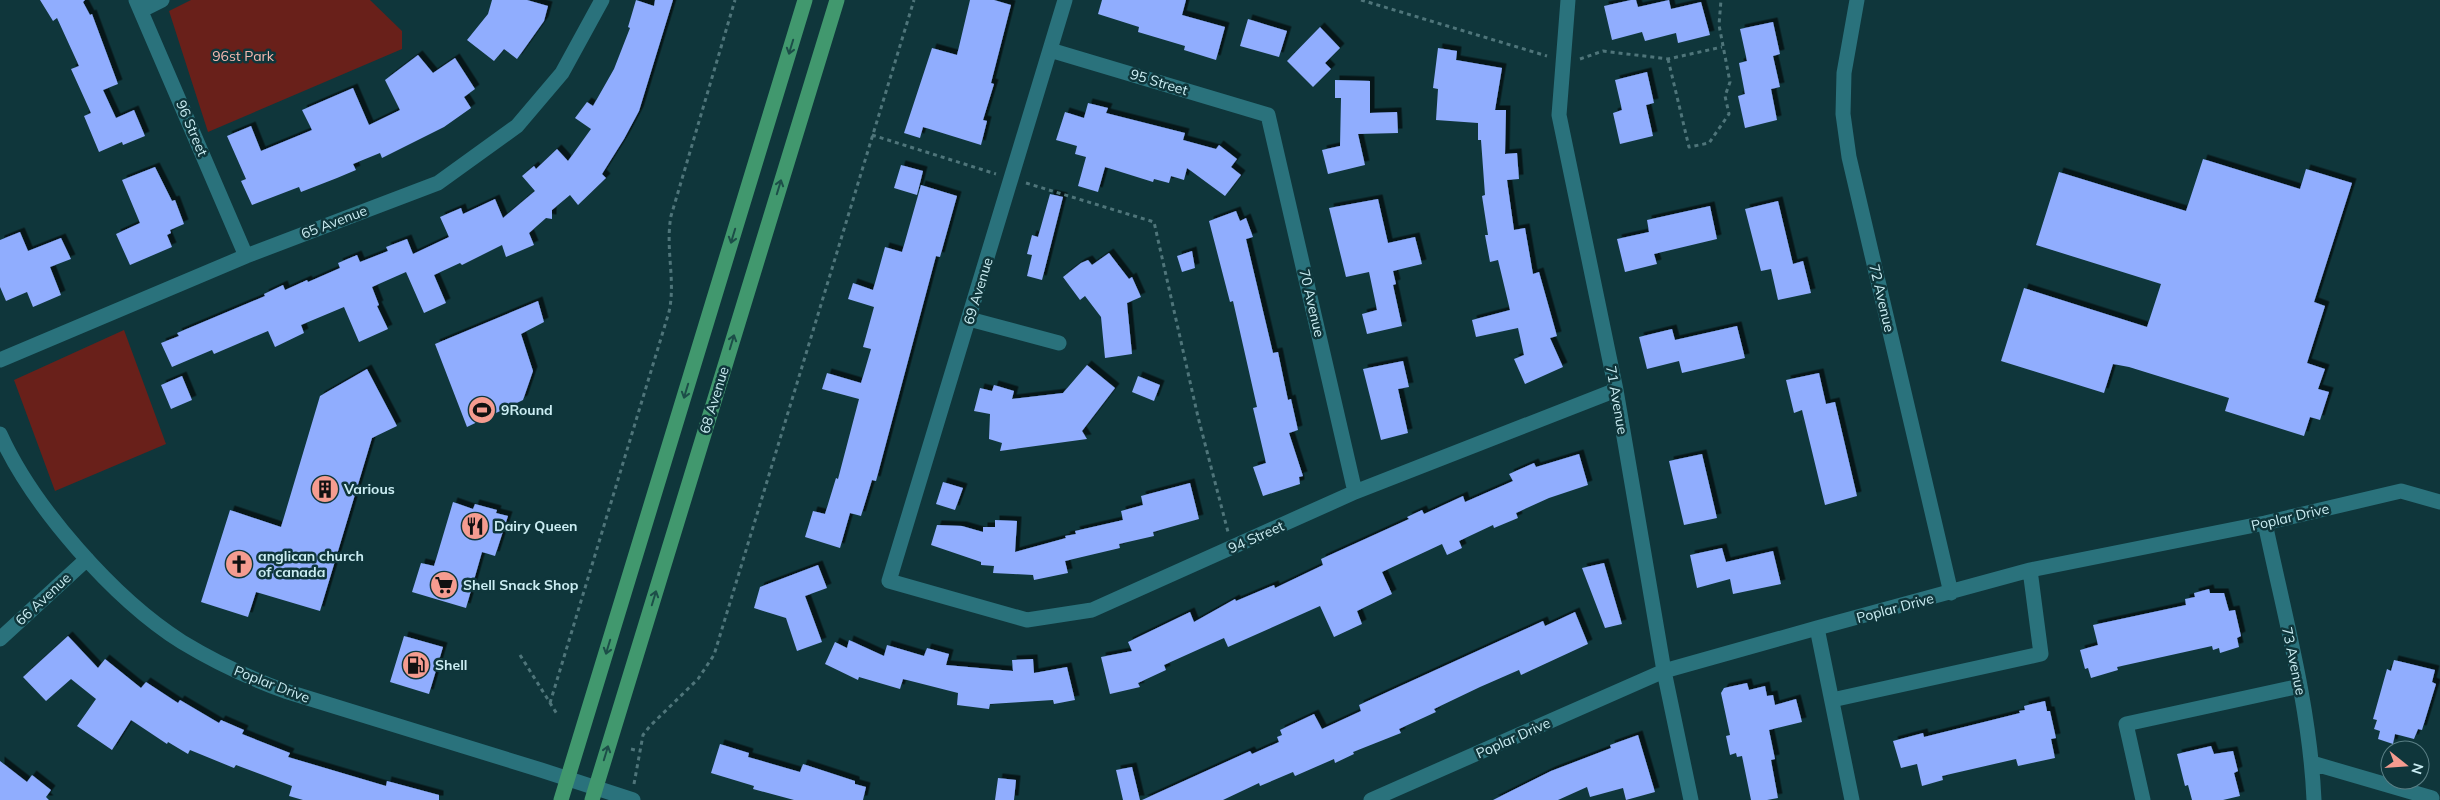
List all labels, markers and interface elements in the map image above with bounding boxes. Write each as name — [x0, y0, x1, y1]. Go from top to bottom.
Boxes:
one-way arrow — [785, 38, 795, 54]
park label: 96st Park — [212, 47, 275, 65]
street label: 95 Street — [1128, 65, 1190, 99]
street label: 96 Street — [172, 97, 212, 159]
one-way arrow — [775, 179, 785, 195]
street label: 65 Avenue — [298, 201, 370, 243]
one-way arrow — [728, 227, 738, 243]
street label: 69 Avenue — [959, 255, 997, 327]
street label: 72 Avenue — [1865, 262, 1899, 334]
street label: 70 Avenue — [1295, 267, 1329, 339]
one-way arrow — [727, 335, 737, 351]
street label: 68 Avenue — [695, 364, 733, 436]
street label: 71 Avenue — [1602, 364, 1632, 436]
one-way arrow — [680, 383, 690, 399]
sports icon: 9Round — [467, 395, 497, 425]
place label: 9Round — [501, 401, 553, 419]
building icon: Various — [310, 474, 340, 504]
place label: Various — [343, 480, 395, 498]
street label: Poplar Drive — [2249, 499, 2331, 535]
restaurant icon: Dairy Queen — [460, 511, 490, 541]
place label: Dairy Queen — [494, 517, 578, 535]
street label: 94 Street — [1225, 517, 1287, 557]
place label: anglican church of canada — [258, 547, 364, 581]
church icon: anglican church of canada — [224, 549, 254, 579]
street label: 66 Avenue — [12, 569, 74, 629]
supermarket icon: Shell Snack Shop — [429, 570, 459, 600]
place label: Shell Snack Shop — [463, 576, 579, 594]
street label: Poplar Drive — [1854, 589, 1936, 627]
one-way arrow — [649, 590, 659, 606]
street label: 73 Avenue — [2278, 625, 2310, 697]
one-way arrow — [603, 639, 612, 654]
fuel station icon: Shell — [401, 650, 431, 680]
place label: Shell — [435, 656, 467, 674]
street label: Poplar Drive — [232, 661, 312, 707]
street label: Poplar Drive — [1473, 714, 1553, 762]
north arrow — [2380, 740, 2430, 790]
one-way arrow — [602, 746, 611, 762]
text: N — [2407, 761, 2428, 776]

